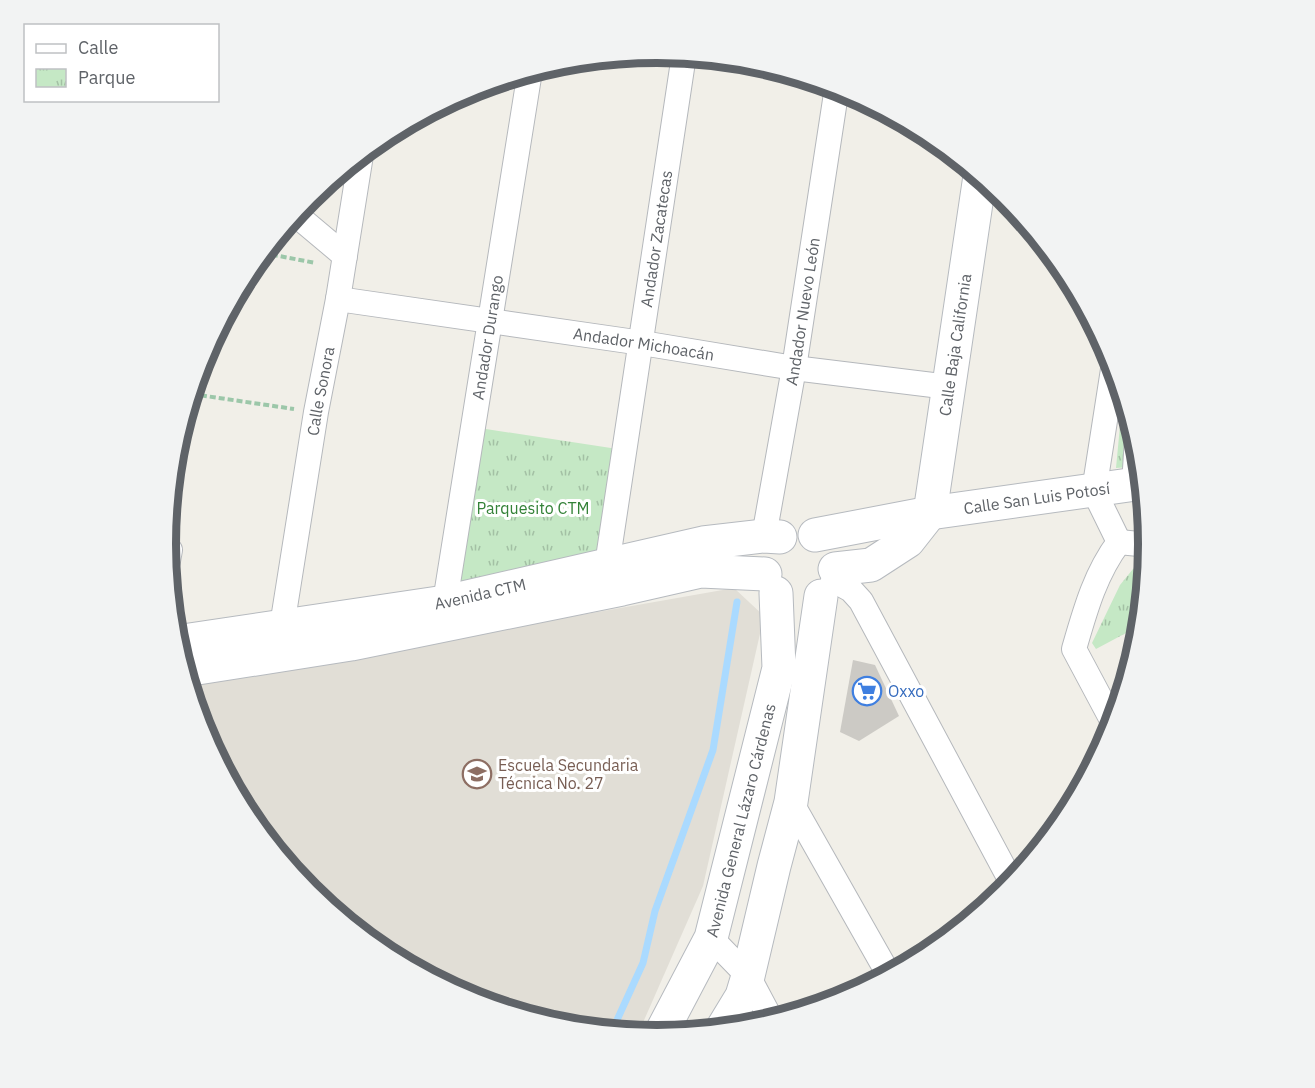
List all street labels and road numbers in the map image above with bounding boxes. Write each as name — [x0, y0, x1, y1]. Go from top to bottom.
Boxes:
street label: Andador Zacatecas — [636, 169, 676, 309]
street label: Andador Nuevo León — [781, 236, 824, 387]
street label: Calle Baja California — [935, 272, 975, 417]
street label: Andador Durango — [468, 274, 507, 401]
street label: Andador Michoacán — [572, 323, 716, 365]
street label: Calle Sonora — [302, 344, 339, 437]
street label: Calle San Luis Potosí — [962, 478, 1111, 518]
street label: Avenida CTM — [433, 574, 528, 613]
street label: Avenida General Lázaro Cárdenas — [702, 701, 780, 939]

